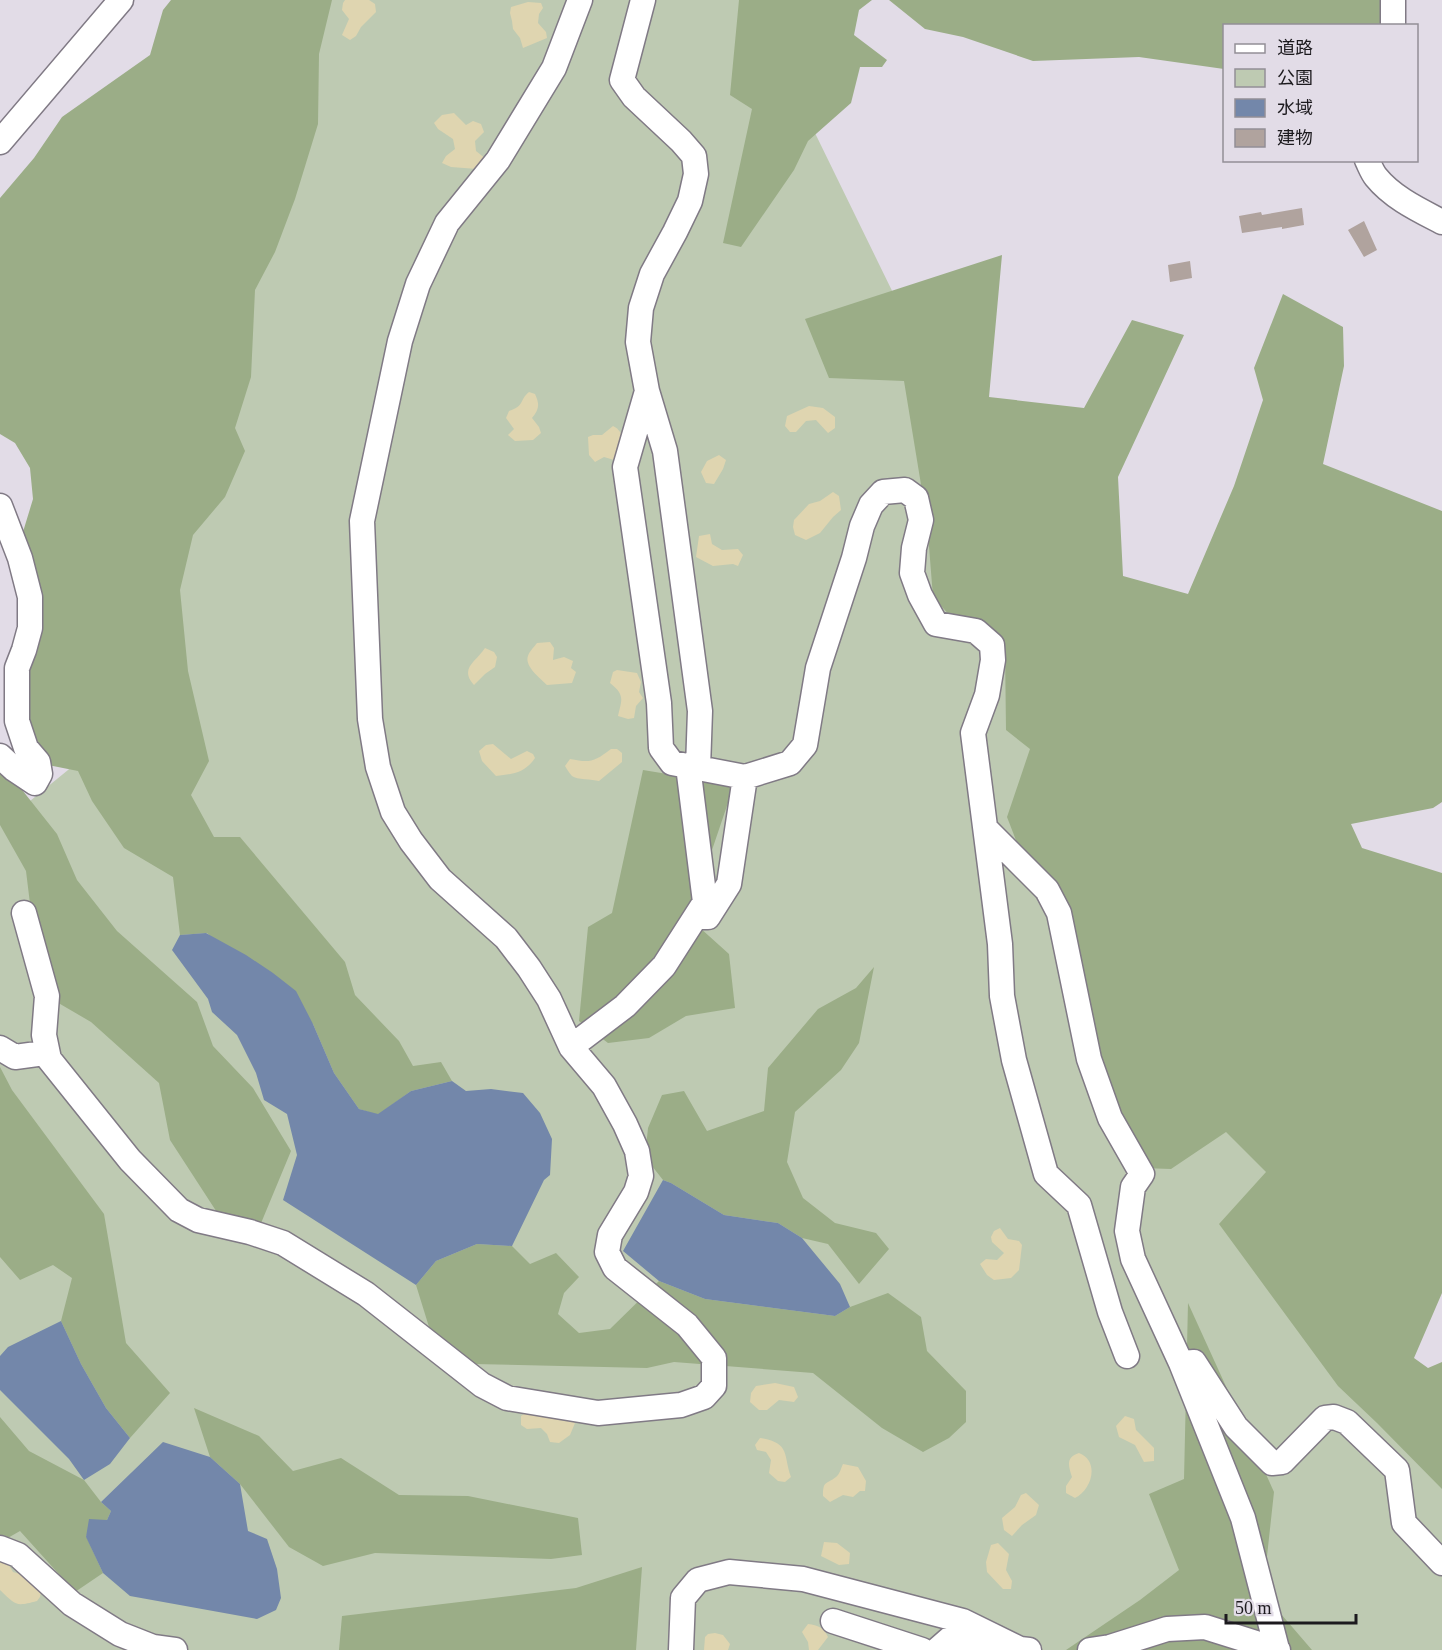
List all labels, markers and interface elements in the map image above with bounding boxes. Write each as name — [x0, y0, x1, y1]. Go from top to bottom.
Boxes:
legend — [1223, 24, 1418, 162]
text: 道路 — [1277, 38, 1313, 58]
text: 公園 — [1277, 68, 1313, 88]
text: 水域 — [1277, 98, 1313, 118]
text: 建物 — [1277, 128, 1313, 148]
scale bar — [1226, 1587, 1356, 1625]
text: 50 m — [1235, 1598, 1272, 1618]

